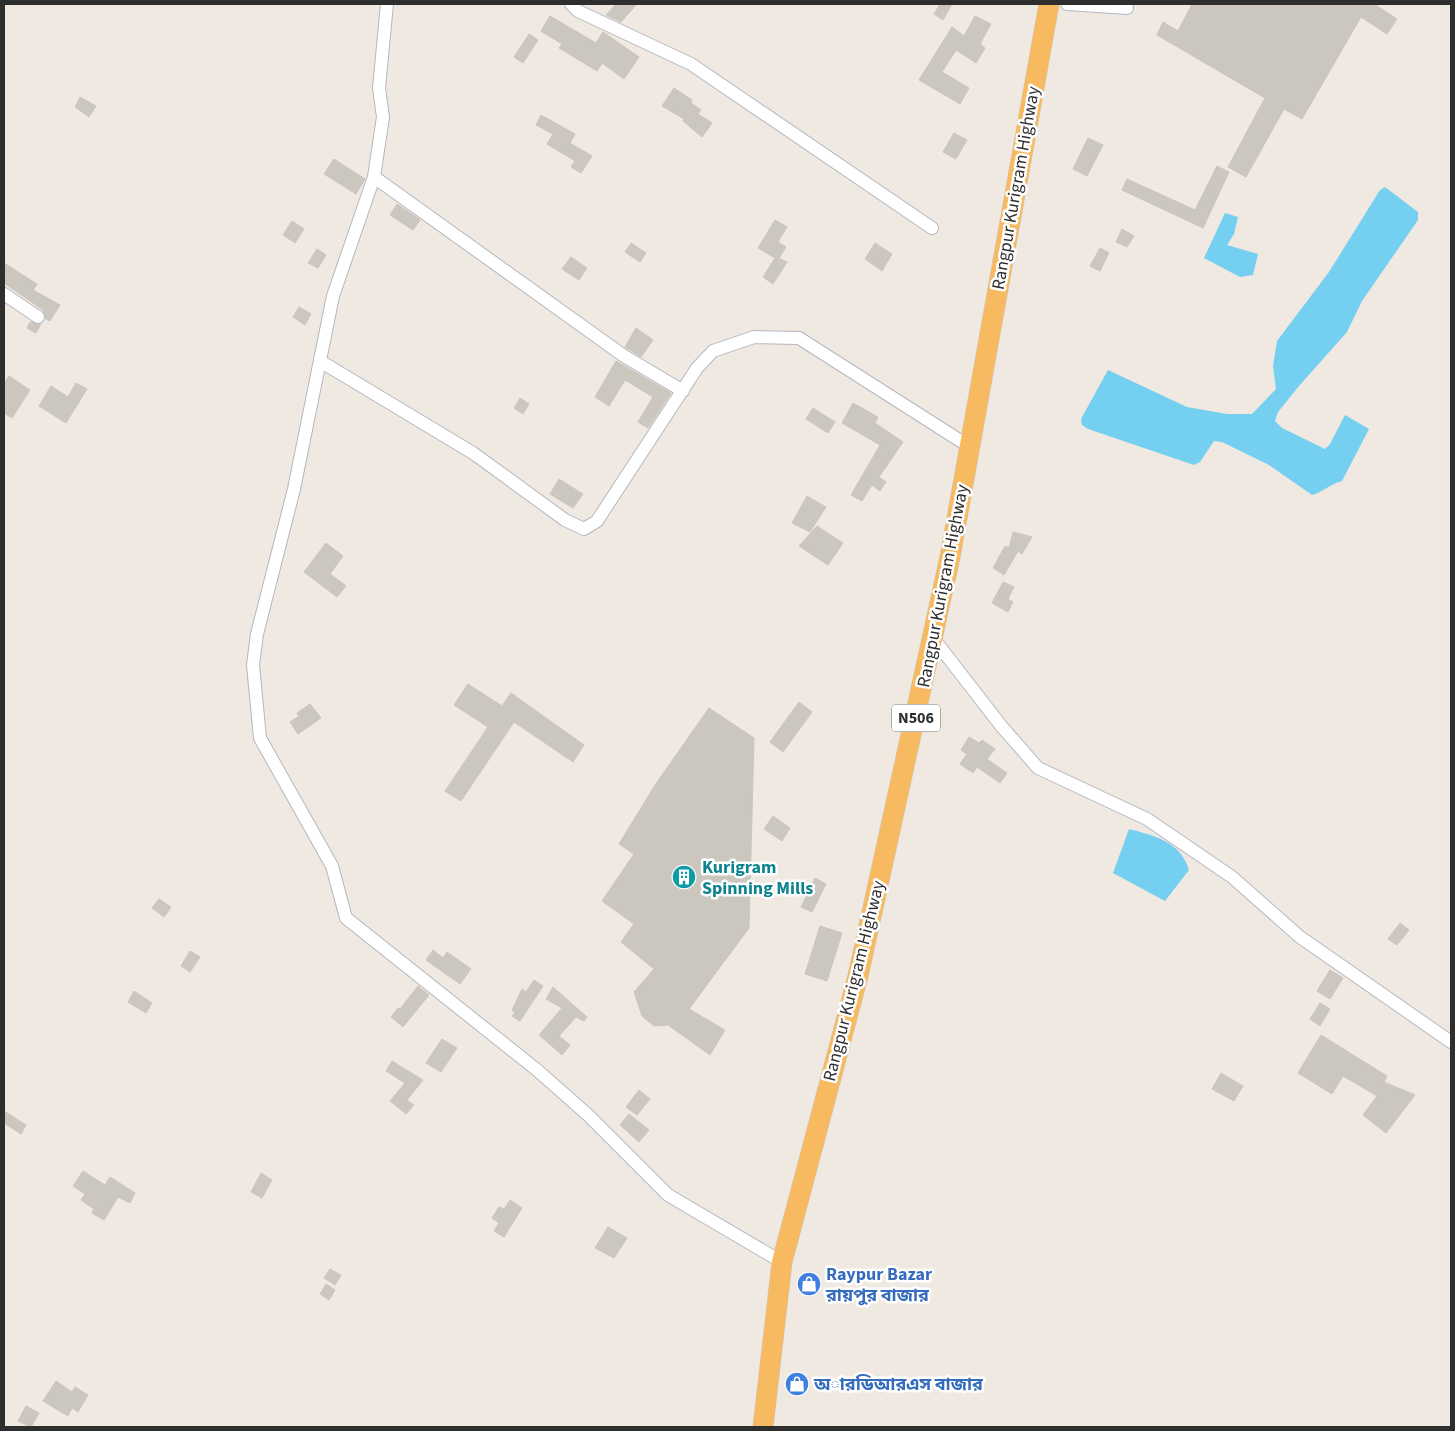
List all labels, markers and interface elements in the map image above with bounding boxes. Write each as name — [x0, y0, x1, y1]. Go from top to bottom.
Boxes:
street label: Rangpur Kurigram Highway — [986, 84, 1046, 292]
street label: Rangpur Kurigram Highway — [911, 482, 975, 690]
road number: N506 — [892, 704, 940, 731]
place label: Kurigram Spinning Mills — [702, 855, 813, 901]
building icon: Kurigram Spinning Mills — [671, 864, 697, 890]
street label: Rangpur Kurigram Highway — [817, 877, 891, 1084]
place label: Raypur Bazar রায়পুর বাজার — [825, 1262, 933, 1308]
shop icon: Raypur Bazar রায়পুর বাজার — [796, 1271, 822, 1297]
shop icon: অারডিআরএস বাজার — [784, 1371, 810, 1397]
place label: অারডিআরএস বাজার — [813, 1372, 984, 1397]

